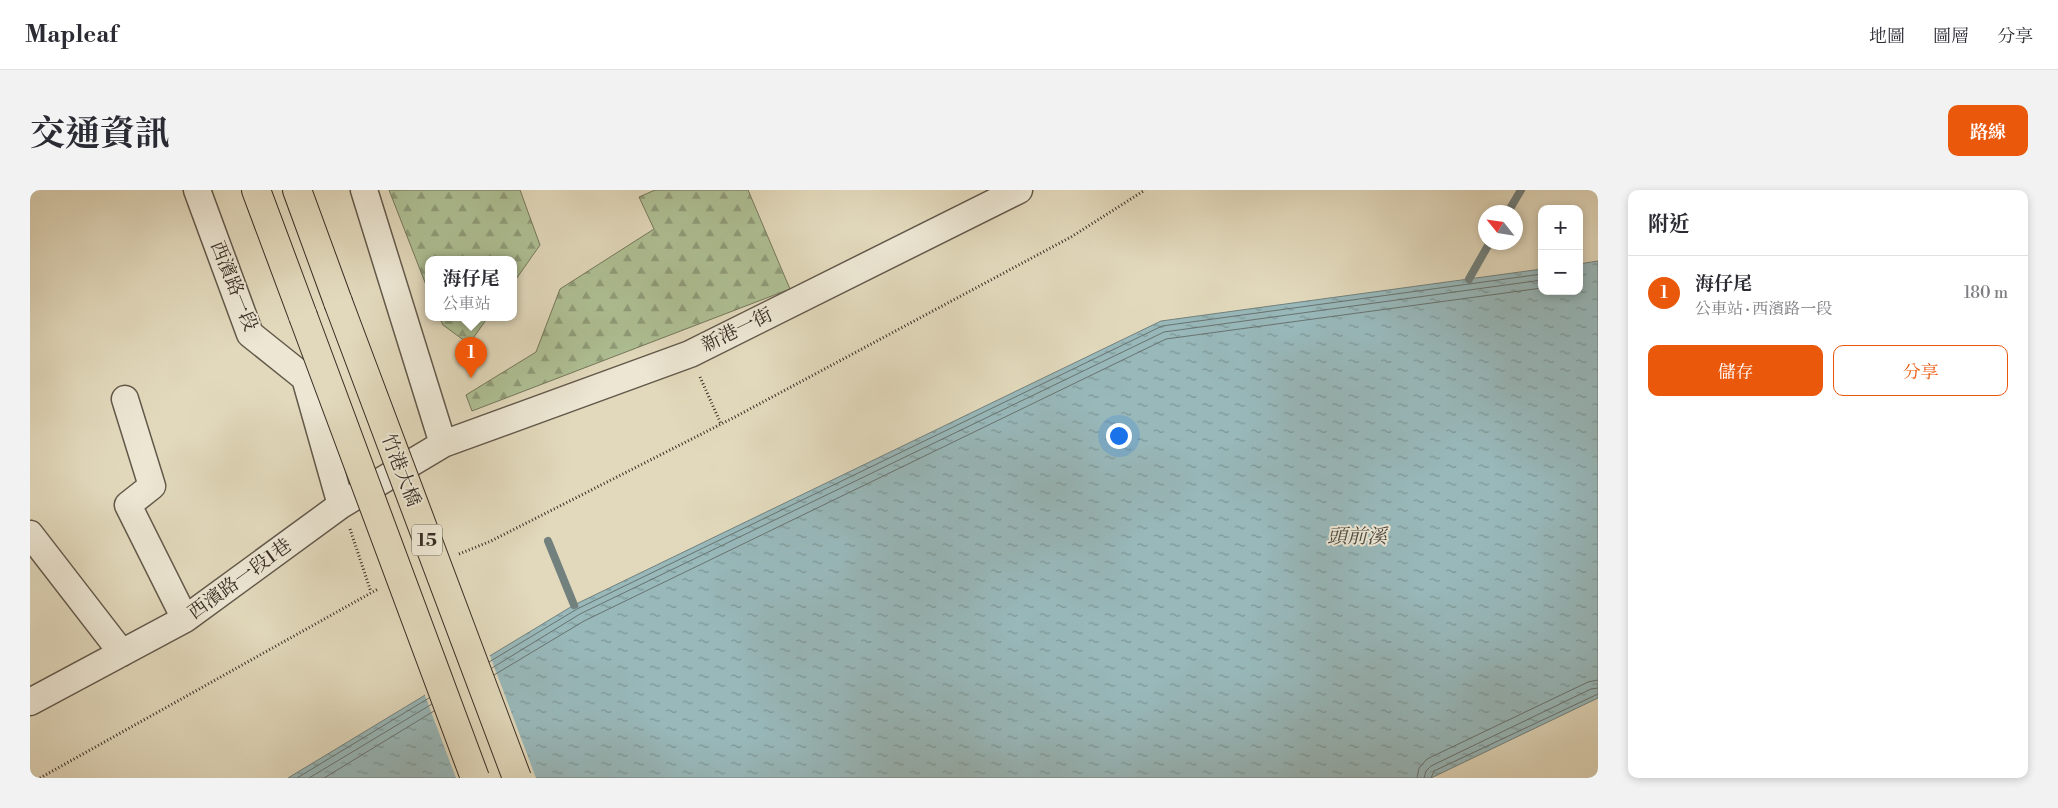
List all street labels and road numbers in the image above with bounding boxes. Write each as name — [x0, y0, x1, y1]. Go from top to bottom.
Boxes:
street label: 西濱路一段 — [205, 237, 263, 335]
street label: 新港一街 — [698, 303, 776, 357]
street label: 竹港大橋 — [376, 430, 426, 510]
road number: 15 — [412, 524, 442, 556]
street label: 西濱路一段1巷 — [184, 533, 296, 625]

